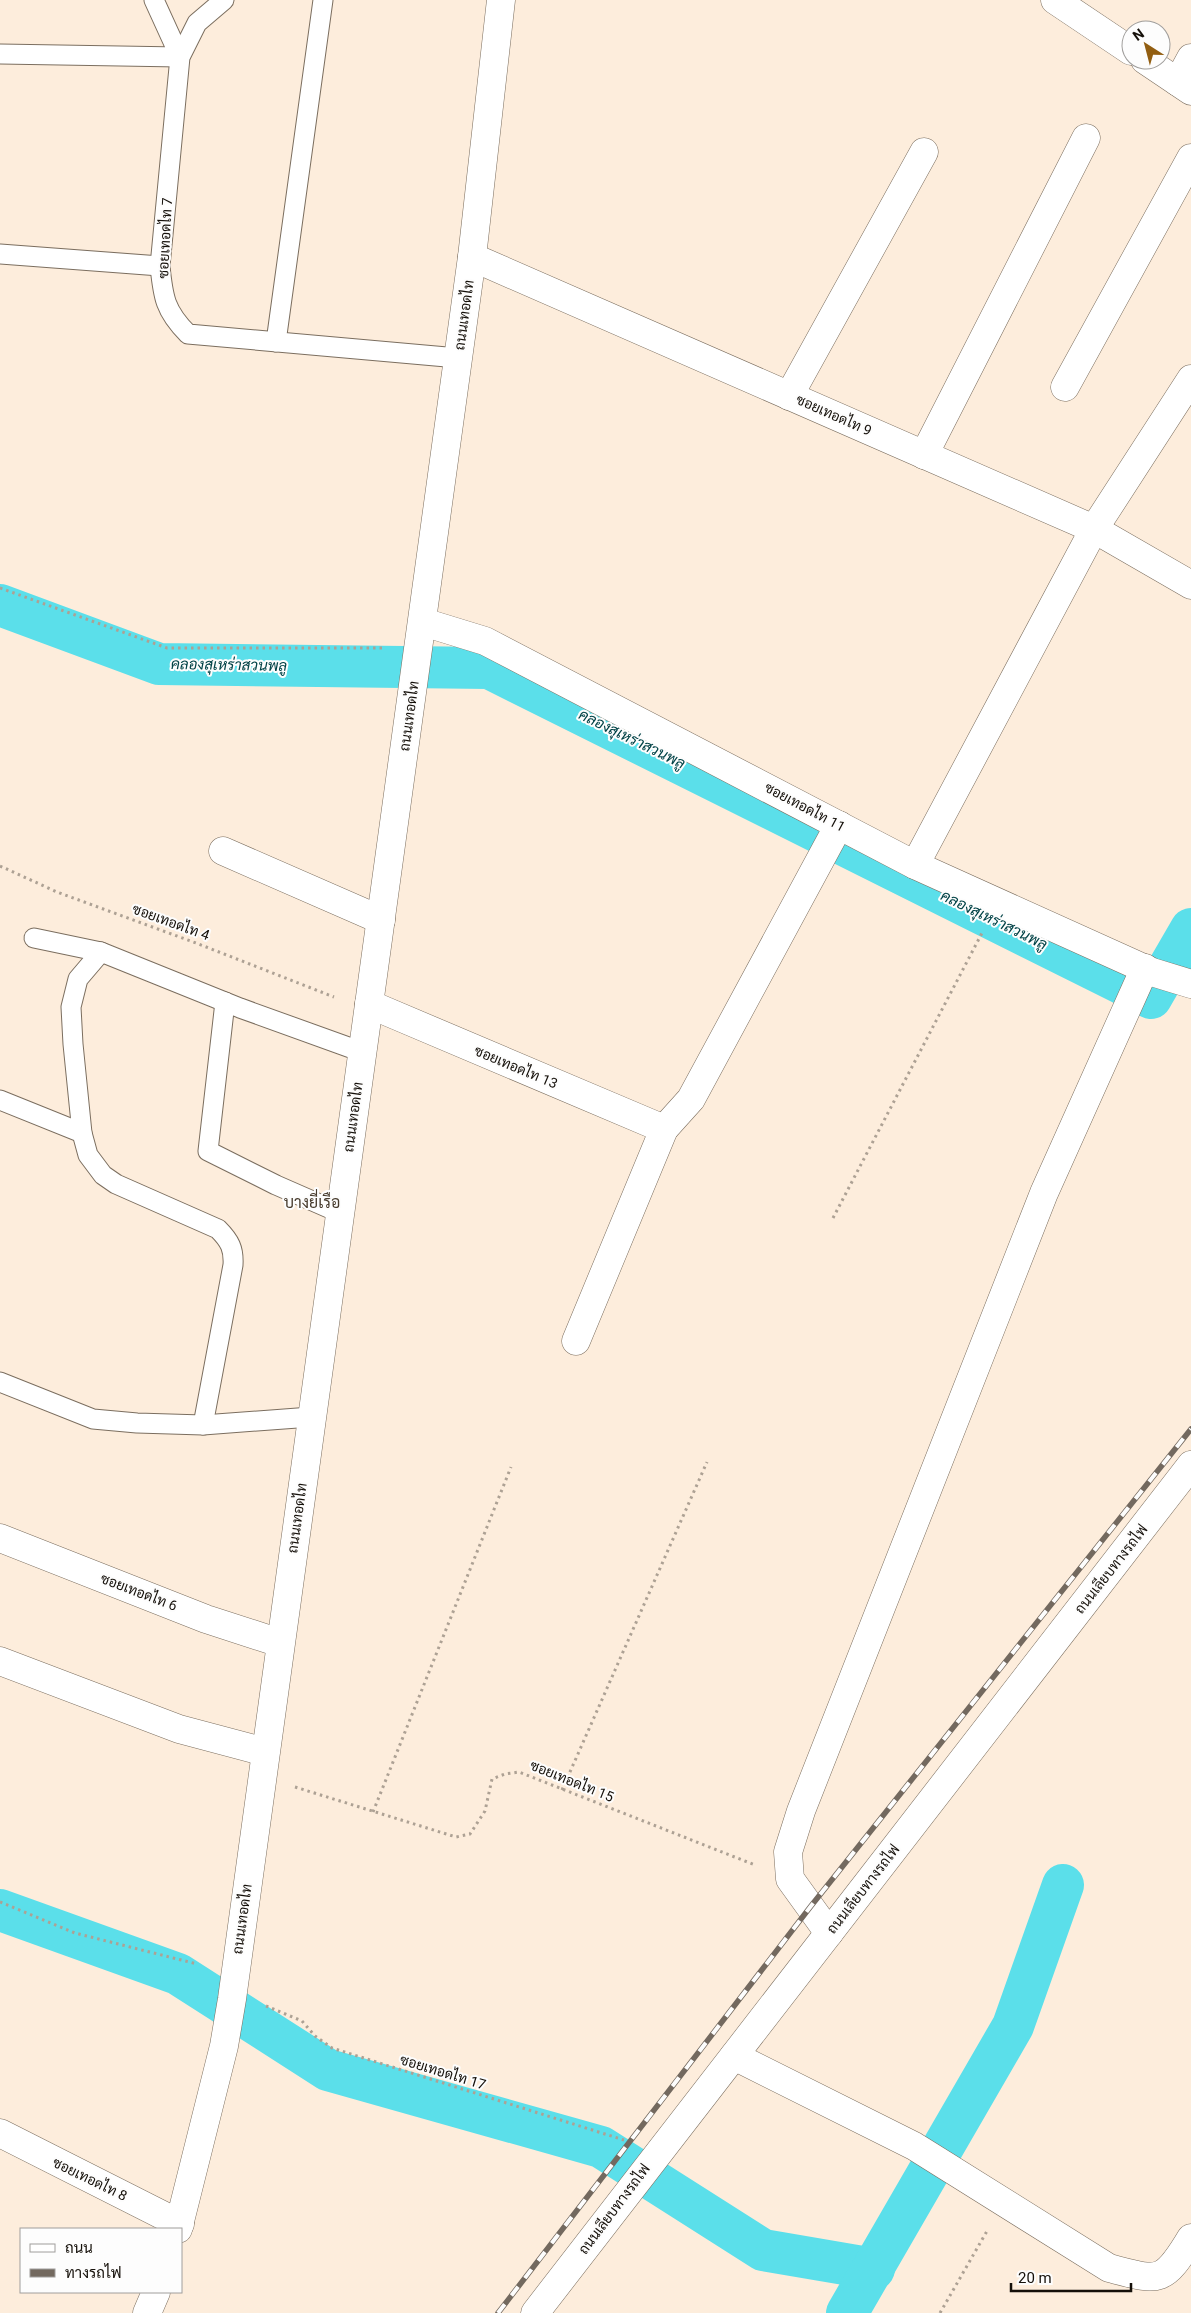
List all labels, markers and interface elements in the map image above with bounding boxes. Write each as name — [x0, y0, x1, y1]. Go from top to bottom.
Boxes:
north arrow — [1121, 20, 1171, 70]
text: N — [1130, 25, 1147, 44]
street label: ซอยเทอดไท 7 — [155, 197, 175, 279]
street label: ถนนเทอดไท — [451, 279, 477, 351]
street label: ซอยเทอดไท 9 — [794, 391, 874, 439]
water label: คลองสุเหร่าสวนพลู — [171, 654, 288, 677]
street label: ถนนเทอดไท — [396, 680, 422, 752]
water label: คลองสุเหร่าสวนพลู — [575, 705, 689, 774]
street label: ซอยเทอดไท 11 — [762, 779, 848, 835]
water label: คลองสุเหร่าสวนพลู — [937, 886, 1051, 955]
street label: ซอยเทอดไท 4 — [130, 901, 212, 943]
street label: ซอยเทอดไท 13 — [472, 1042, 560, 1092]
street label: ถนนเทอดไท — [340, 1081, 366, 1153]
district label: บางยี่เรือ — [284, 1188, 340, 1212]
street label: ถนนเทอดไท — [284, 1482, 310, 1554]
street label: ถนนเลียบทางรถไฟ — [1071, 1521, 1151, 1617]
street label: ซอยเทอดไท 6 — [98, 1570, 180, 1614]
street label: ซอยเทอดไท 15 — [528, 1757, 616, 1805]
street label: ถนนเลียบทางรถไฟ — [823, 1841, 903, 1937]
street label: ถนนเทอดไท — [229, 1883, 255, 1955]
street label: ซอยเทอดไท 17 — [398, 2051, 488, 2093]
street label: ซอยเทอดไท 8 — [50, 2154, 130, 2204]
street label: ถนนเลียบทางรถไฟ — [574, 2160, 653, 2257]
legend — [20, 2228, 182, 2293]
text: ถนน — [65, 2239, 93, 2257]
scale bar — [1011, 2260, 1131, 2292]
text: ทางรถไฟ — [65, 2263, 122, 2282]
text: 20 m — [1018, 2269, 1052, 2287]

